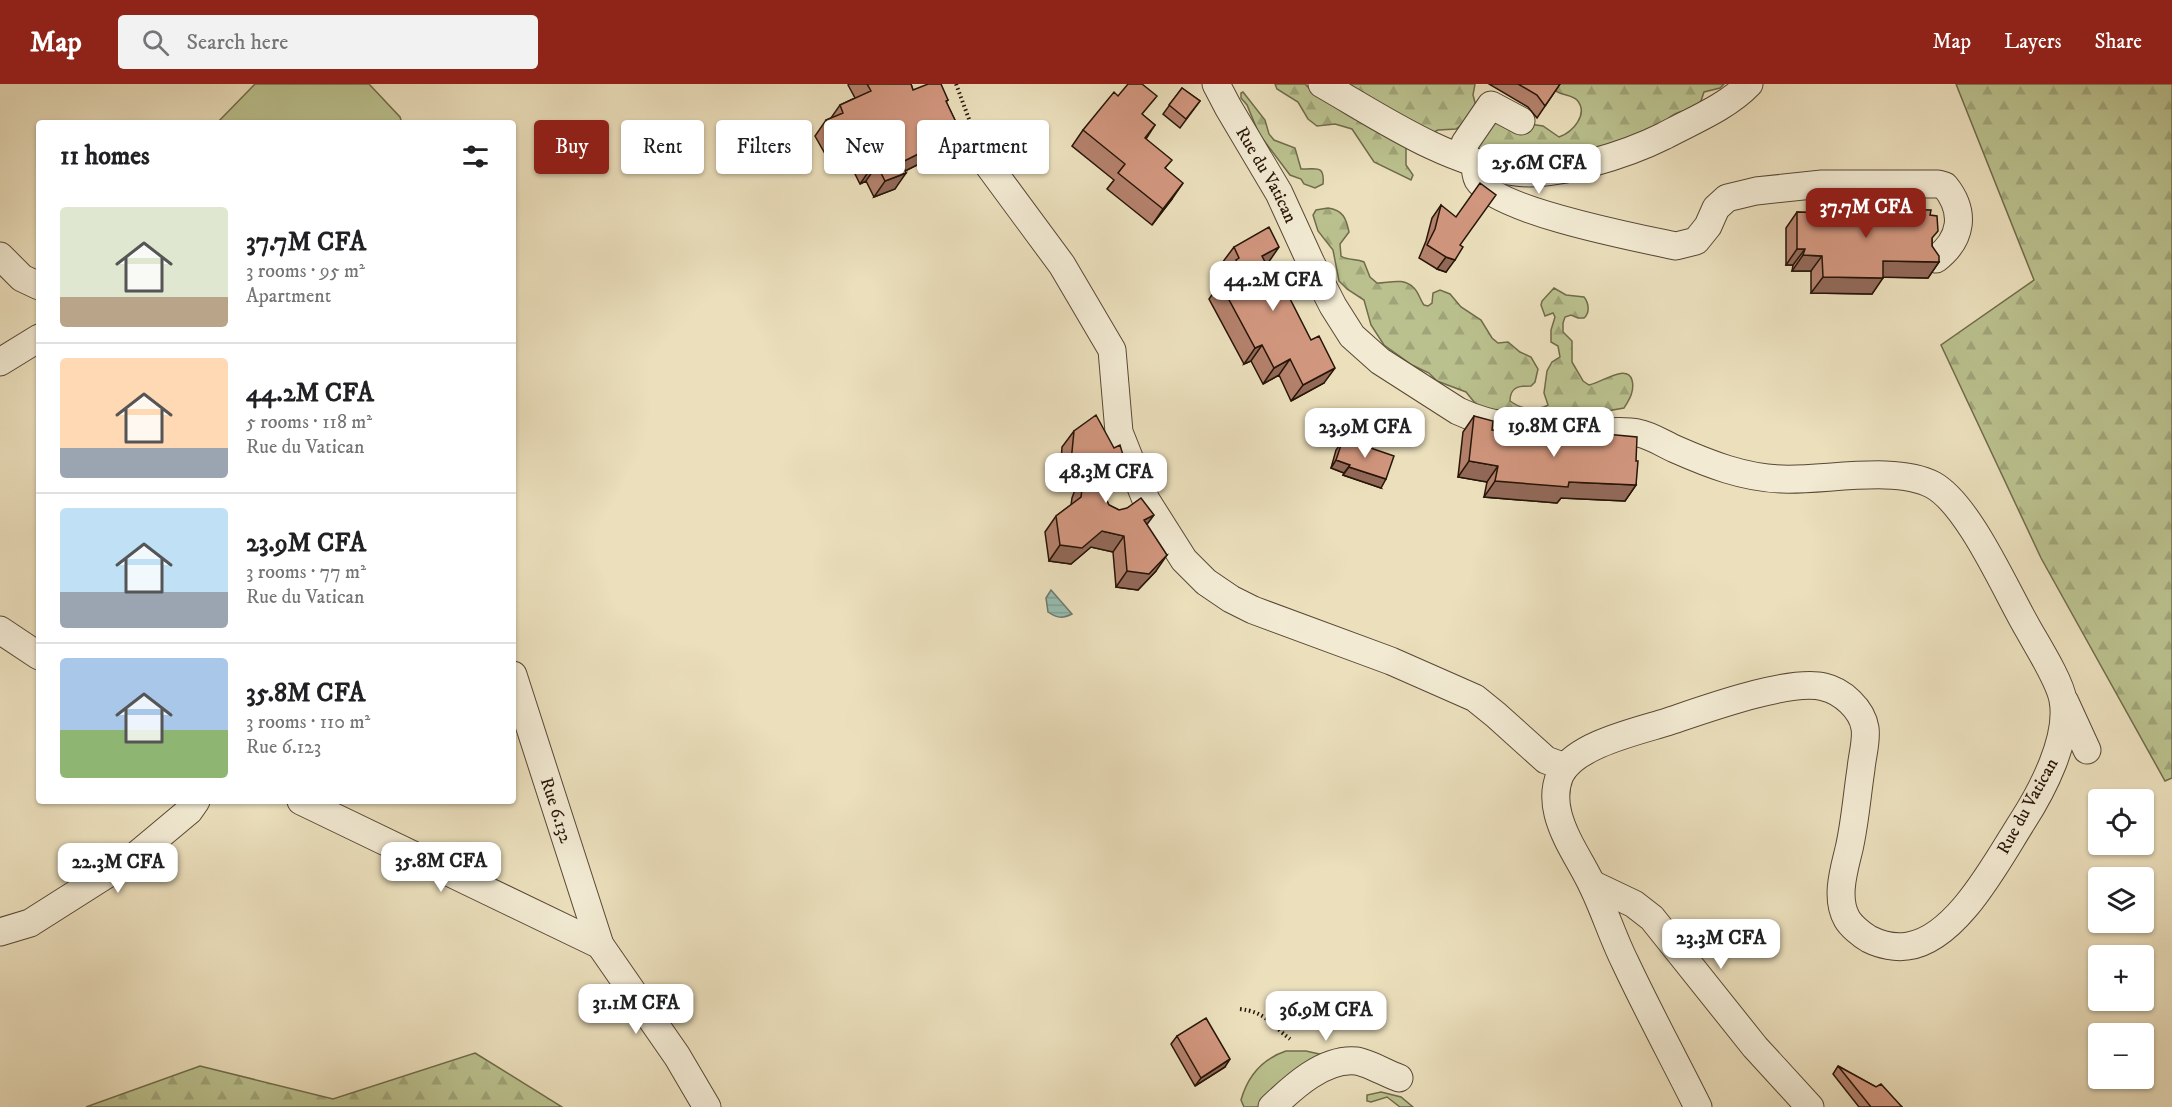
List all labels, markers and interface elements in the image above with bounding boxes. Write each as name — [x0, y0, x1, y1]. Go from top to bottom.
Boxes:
search box — [118, 15, 538, 69]
text: Map — [30, 25, 82, 60]
icon: search — [139, 26, 172, 59]
text: Search here — [187, 29, 288, 56]
text: Map — [1932, 29, 1971, 55]
text: Layers — [2004, 29, 2062, 55]
text: Share — [2095, 29, 2142, 55]
chip: Buy — [534, 120, 609, 174]
chip: Rent — [621, 120, 704, 174]
chip: Filters — [716, 120, 812, 174]
chip: New — [824, 120, 905, 174]
chip: Apartment — [917, 120, 1049, 174]
street label: Rue du Vatican — [1230, 123, 1301, 227]
text: 11 homes — [60, 140, 150, 173]
icon: filters — [459, 140, 492, 173]
pin: 25.6M CFA — [1470, 144, 1608, 195]
text: 25.6M CFA — [1492, 151, 1586, 176]
pin: 37.7M CFA — [1797, 188, 1935, 239]
text: 37.7M CFA — [1820, 195, 1912, 220]
text: 37.7M CFA — [246, 226, 366, 259]
icon: home — [108, 231, 180, 303]
text: 3 rooms · 95 m² — [246, 259, 365, 284]
pin: 44.2M CFA — [1204, 261, 1342, 312]
text: 44.2M CFA — [1224, 268, 1322, 293]
text: Apartment — [246, 284, 331, 309]
text: 44.2M CFA — [246, 377, 374, 410]
icon: home — [108, 382, 180, 454]
pin: 19.8M CFA — [1485, 407, 1623, 458]
pin: 23.9M CFA — [1296, 408, 1434, 459]
text: 5 rooms · 118 m² — [246, 410, 372, 435]
text: 19.8M CFA — [1508, 414, 1600, 439]
text: 23.9M CFA — [1319, 415, 1411, 440]
text: Rue du Vatican — [246, 435, 365, 460]
pin: 48.3M CFA — [1037, 453, 1175, 504]
text: 48.3M CFA — [1059, 460, 1153, 485]
text: 23.9M CFA — [246, 527, 366, 560]
icon: home — [108, 532, 180, 604]
text: 3 rooms · 77 m² — [246, 560, 366, 585]
text: Rue du Vatican — [246, 585, 365, 610]
text: 35.8M CFA — [246, 677, 365, 710]
icon: home — [108, 682, 180, 754]
text: 3 rooms · 110 m² — [246, 710, 370, 735]
text: Rue 6.123 — [246, 735, 321, 760]
street label: Rue du Vatican — [1992, 754, 2064, 858]
street label: Rue 6.132 — [535, 775, 577, 846]
map controls — [2088, 789, 2154, 1089]
button: locate — [2088, 789, 2154, 855]
pin: 35.8M CFA — [372, 842, 510, 893]
pin: 22.3M CFA — [49, 843, 187, 894]
text: 35.8M CFA — [395, 849, 487, 874]
text: 22.3M CFA — [72, 850, 164, 875]
button: layers — [2088, 867, 2154, 933]
pin: 23.3M CFA — [1652, 919, 1790, 970]
text: 23.3M CFA — [1676, 926, 1766, 951]
button: + — [2088, 945, 2154, 1011]
pin: 31.1M CFA — [567, 984, 705, 1035]
text: 31.1M CFA — [592, 991, 680, 1016]
pin: 36.9M CFA — [1257, 991, 1395, 1042]
text: 36.9M CFA — [1280, 998, 1372, 1023]
button: − — [2088, 1023, 2154, 1089]

